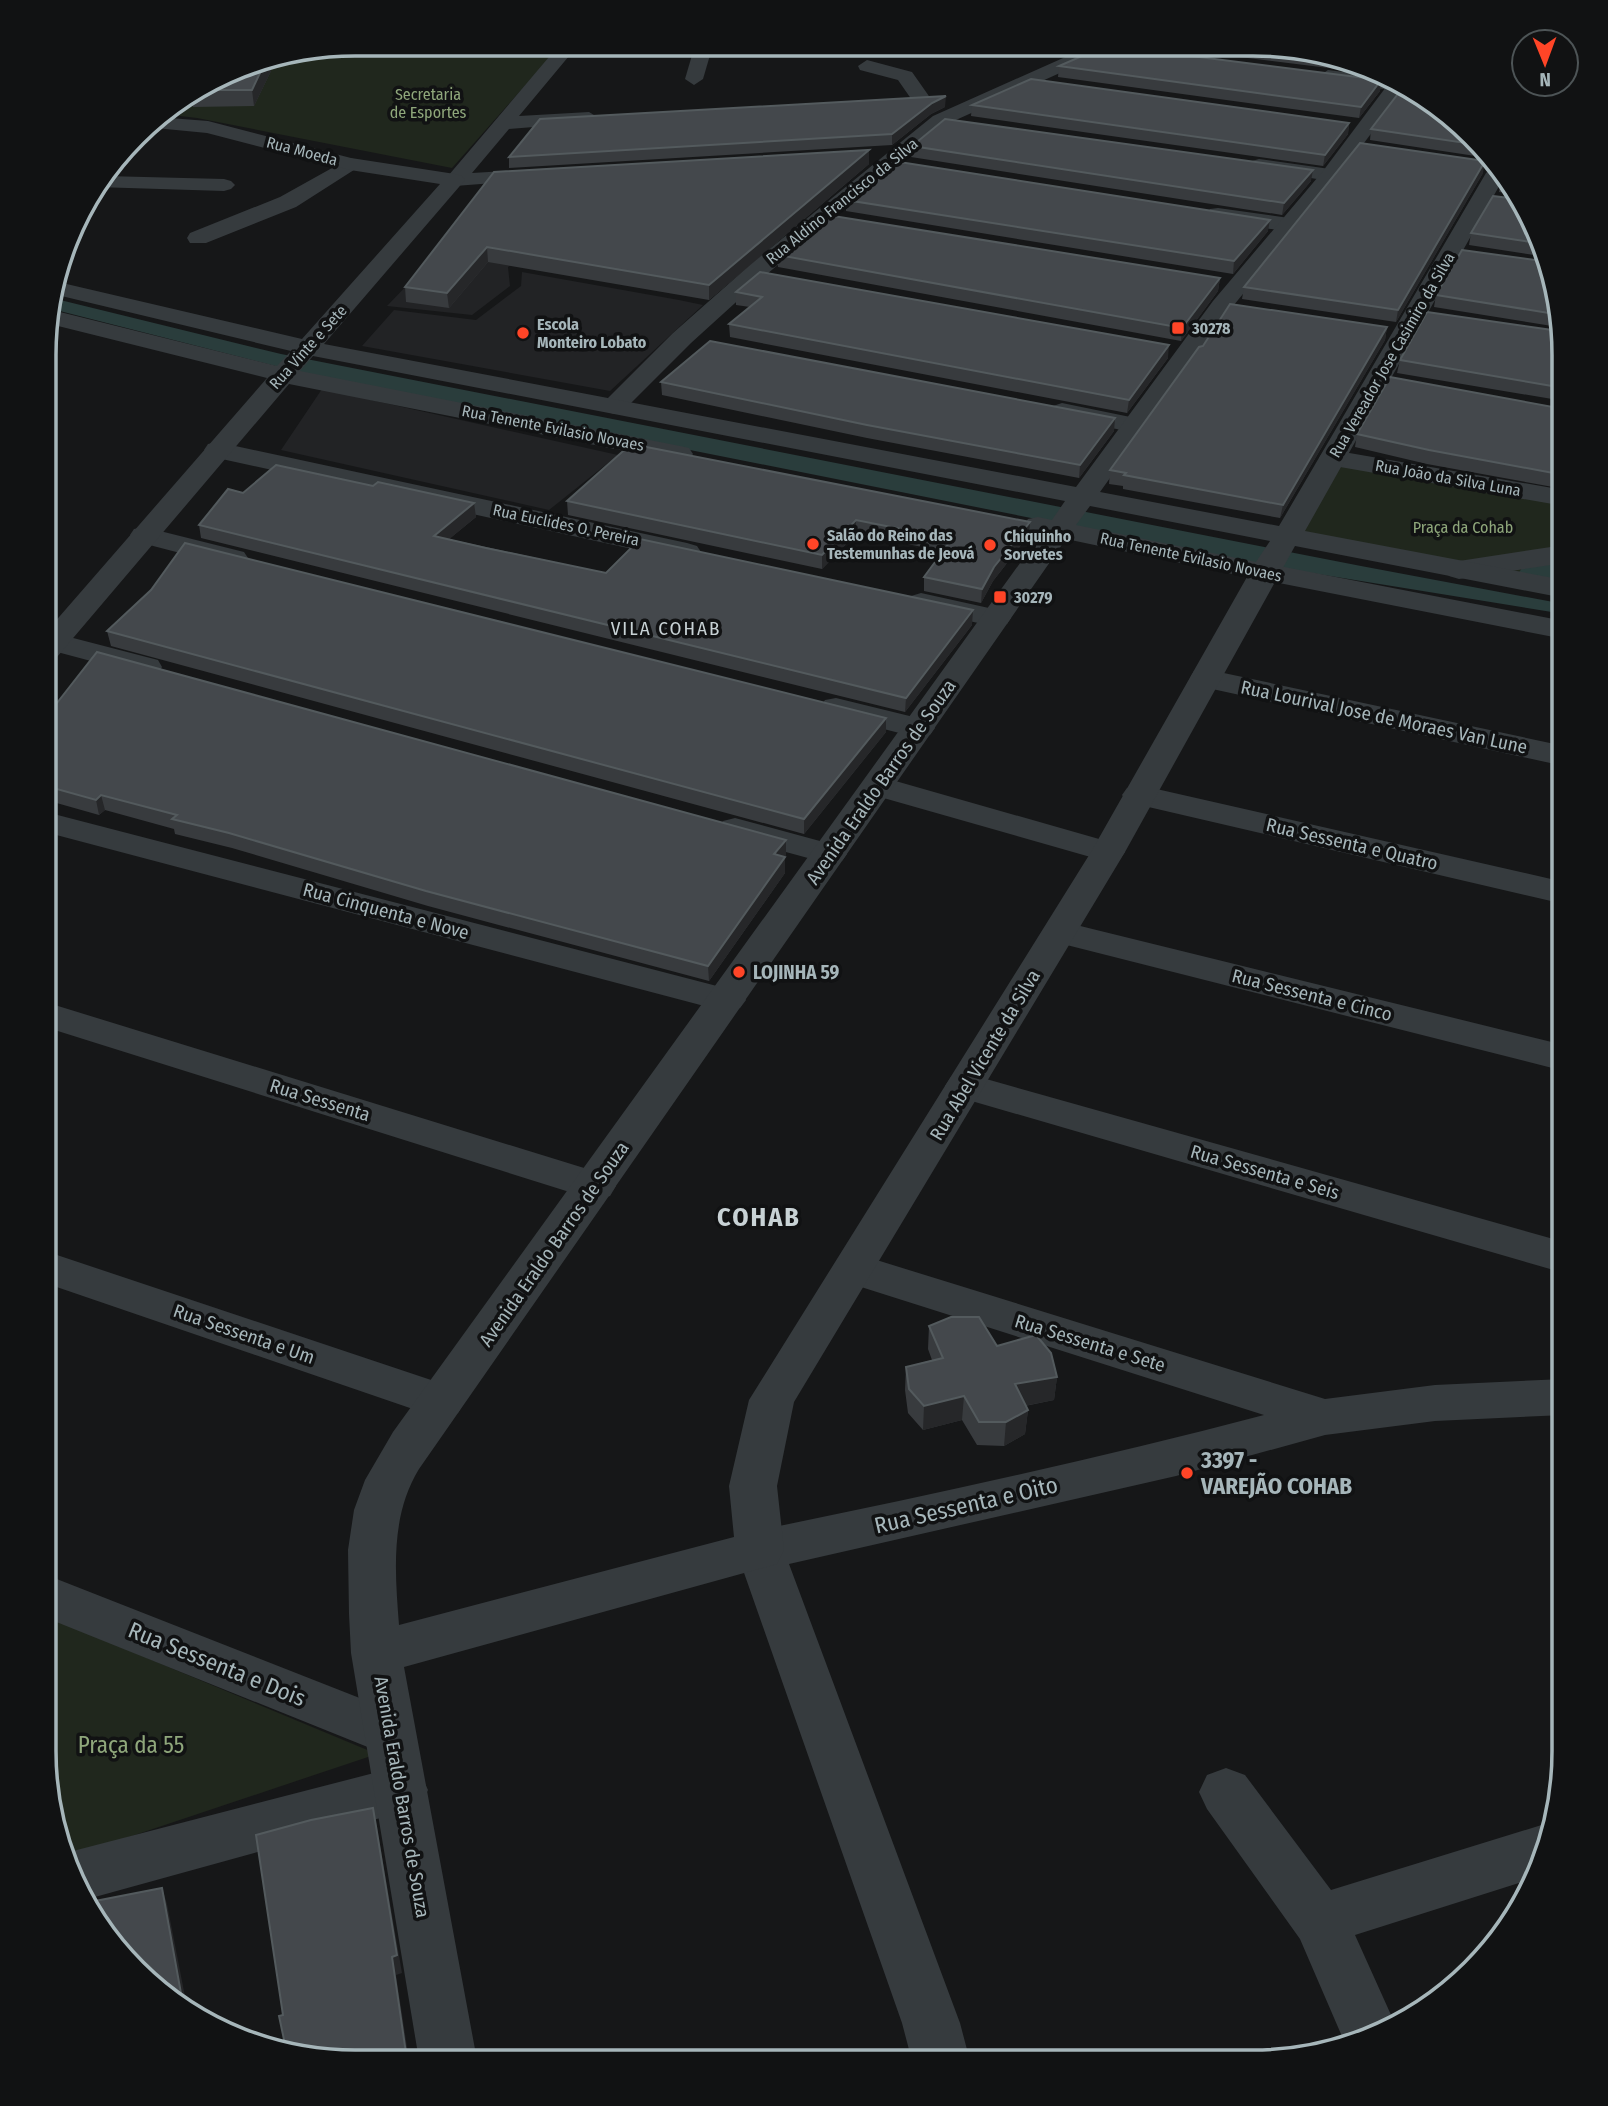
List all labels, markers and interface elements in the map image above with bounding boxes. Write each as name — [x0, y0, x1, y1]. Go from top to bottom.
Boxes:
north arrow — [1510, 28, 1580, 98]
text: N — [1539, 68, 1551, 91]
park label: Secretaria de Esportes — [390, 85, 467, 122]
street label: Rua Moeda — [264, 132, 340, 170]
street label: Rua Aldino Francisco da Silva — [762, 134, 922, 268]
street label: Rua Vereador Jose Casimiro da Silva — [1325, 249, 1459, 461]
street label: Rua Vinte e Sete — [265, 301, 351, 393]
place label: Escola Monteiro Lobato — [537, 315, 647, 352]
place label: 30278 — [1191, 319, 1231, 338]
marker: 30278 — [1170, 320, 1186, 336]
marker: Escola Monteiro Lobato — [515, 325, 531, 341]
street label: Rua Tenente Evilasio Novaes — [460, 401, 646, 455]
street label: Rua João da Silva Luna — [1374, 456, 1522, 500]
street label: Rua Euclides O. Pereira — [491, 500, 641, 550]
park label: Praça da Cohab — [1413, 518, 1513, 537]
place label: Salão do Reino das Testemunhas de Jeová — [827, 526, 975, 563]
place label: Chiquinho Sorvetes — [1004, 527, 1072, 564]
street label: Rua Tenente Evilasio Novaes — [1098, 528, 1284, 586]
marker: Salão do Reino das Testemunhas de Jeová — [805, 536, 821, 552]
marker: Chiquinho Sorvetes — [982, 537, 998, 553]
place label: 30279 — [1013, 588, 1052, 607]
marker: 30279 — [992, 589, 1008, 605]
district label: VILA COHAB — [611, 617, 721, 640]
street label: Avenida Eraldo Barros de Souza — [801, 675, 961, 889]
street label: Rua Lourival Jose de Moraes Van Lune — [1239, 675, 1529, 759]
street label: Rua Sessenta e Quatro — [1264, 813, 1440, 875]
street label: Rua Cinquenta e Nove — [300, 878, 472, 944]
place label: LOJINHA 59 — [753, 961, 839, 984]
marker: LOJINHA 59 — [731, 964, 747, 980]
street label: Rua Sessenta e Cinco — [1230, 964, 1394, 1026]
street label: Rua Abel Vicente da Silva — [925, 966, 1045, 1144]
street label: Rua Sessenta — [267, 1074, 373, 1126]
street label: Avenida Eraldo Barros de Souza — [474, 1137, 634, 1351]
street label: Rua Sessenta e Seis — [1188, 1140, 1342, 1204]
district label: COHAB — [717, 1202, 801, 1233]
street label: Rua Sessenta e Um — [170, 1299, 318, 1369]
street label: Rua Sessenta e Sete — [1012, 1309, 1168, 1377]
place label: 3397 - VAREJÃO COHAB — [1200, 1446, 1352, 1500]
marker: 3397 - VAREJÃO COHAB — [1179, 1465, 1195, 1481]
street label: Rua Sessenta e Oito — [872, 1470, 1060, 1540]
street label: Rua Sessenta e Dois — [124, 1616, 310, 1712]
street label: Avenida Eraldo Barros de Souza — [369, 1674, 435, 1920]
park label: Praça da 55 — [78, 1731, 184, 1759]

